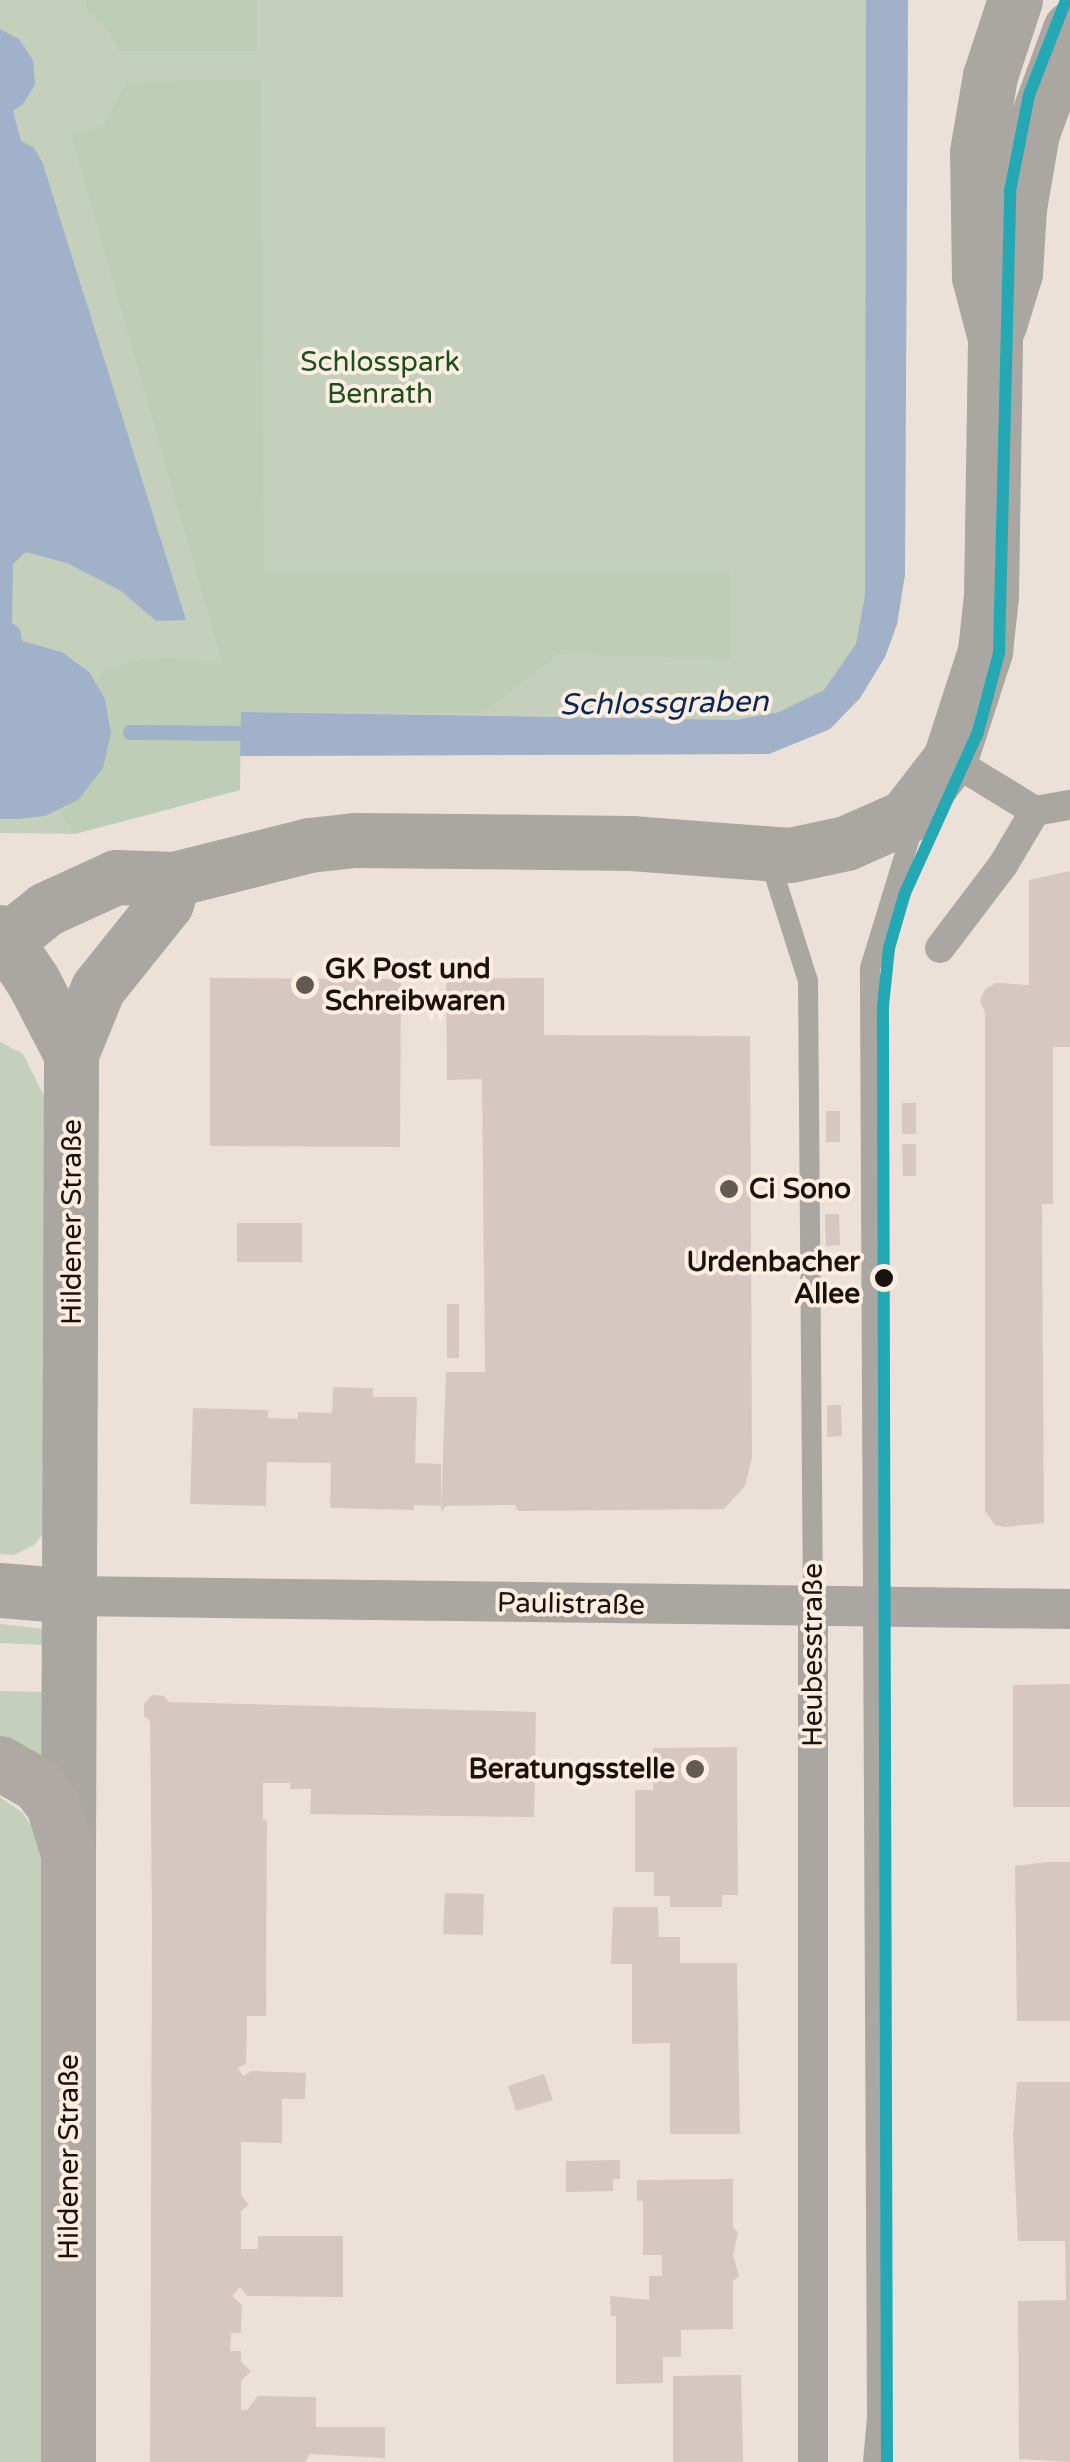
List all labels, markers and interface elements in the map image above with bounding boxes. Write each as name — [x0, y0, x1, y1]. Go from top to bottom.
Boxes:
park label: Schlosspark Benrath — [300, 345, 460, 411]
water label: Schlossgraben — [559, 684, 769, 724]
place label: GK Post und Schreibwaren — [325, 952, 506, 1018]
marker: GK Post und Schreibwaren — [294, 974, 316, 996]
street label: Hildener Straße — [55, 1119, 89, 1325]
place label: Ci Sono — [749, 1172, 851, 1206]
marker: Ci Sono — [718, 1178, 740, 1200]
place label: Urdenbacher Allee — [686, 1245, 860, 1311]
marker: Urdenbacher Allee — [869, 1263, 899, 1293]
street label: Heubesstraße — [796, 1563, 830, 1747]
street label: Paulistraße — [497, 1586, 645, 1622]
place label: Beratungsstelle — [468, 1752, 675, 1786]
marker: Beratungsstelle — [684, 1758, 706, 1780]
street label: Hildener Straße — [52, 2054, 86, 2260]

